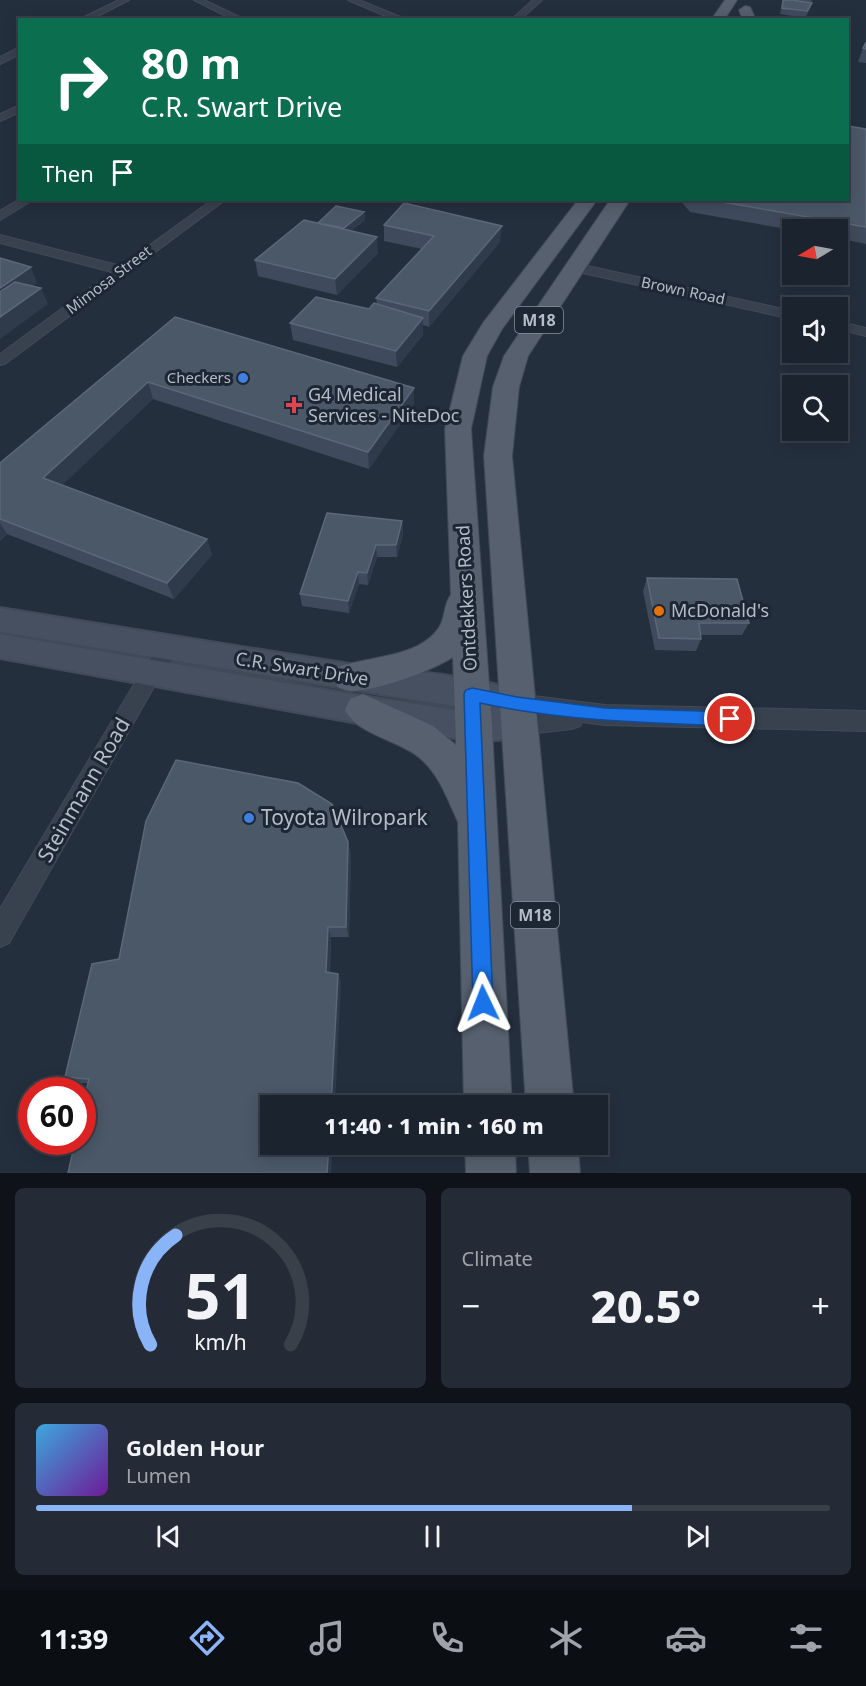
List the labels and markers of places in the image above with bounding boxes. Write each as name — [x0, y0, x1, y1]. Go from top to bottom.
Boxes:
place label: Checkers — [167, 367, 231, 387]
marker: Checkers — [236, 371, 250, 385]
place label: G4 Medical Services - NiteDoc — [308, 382, 460, 427]
marker: G4 Medical Services - NiteDoc — [285, 396, 303, 414]
place label: McDonald's — [671, 598, 769, 622]
marker: McDonald's — [652, 604, 666, 618]
pin — [704, 693, 755, 744]
place label: Toyota Wilropark — [261, 803, 428, 831]
marker: Toyota Wilropark — [242, 811, 256, 825]

